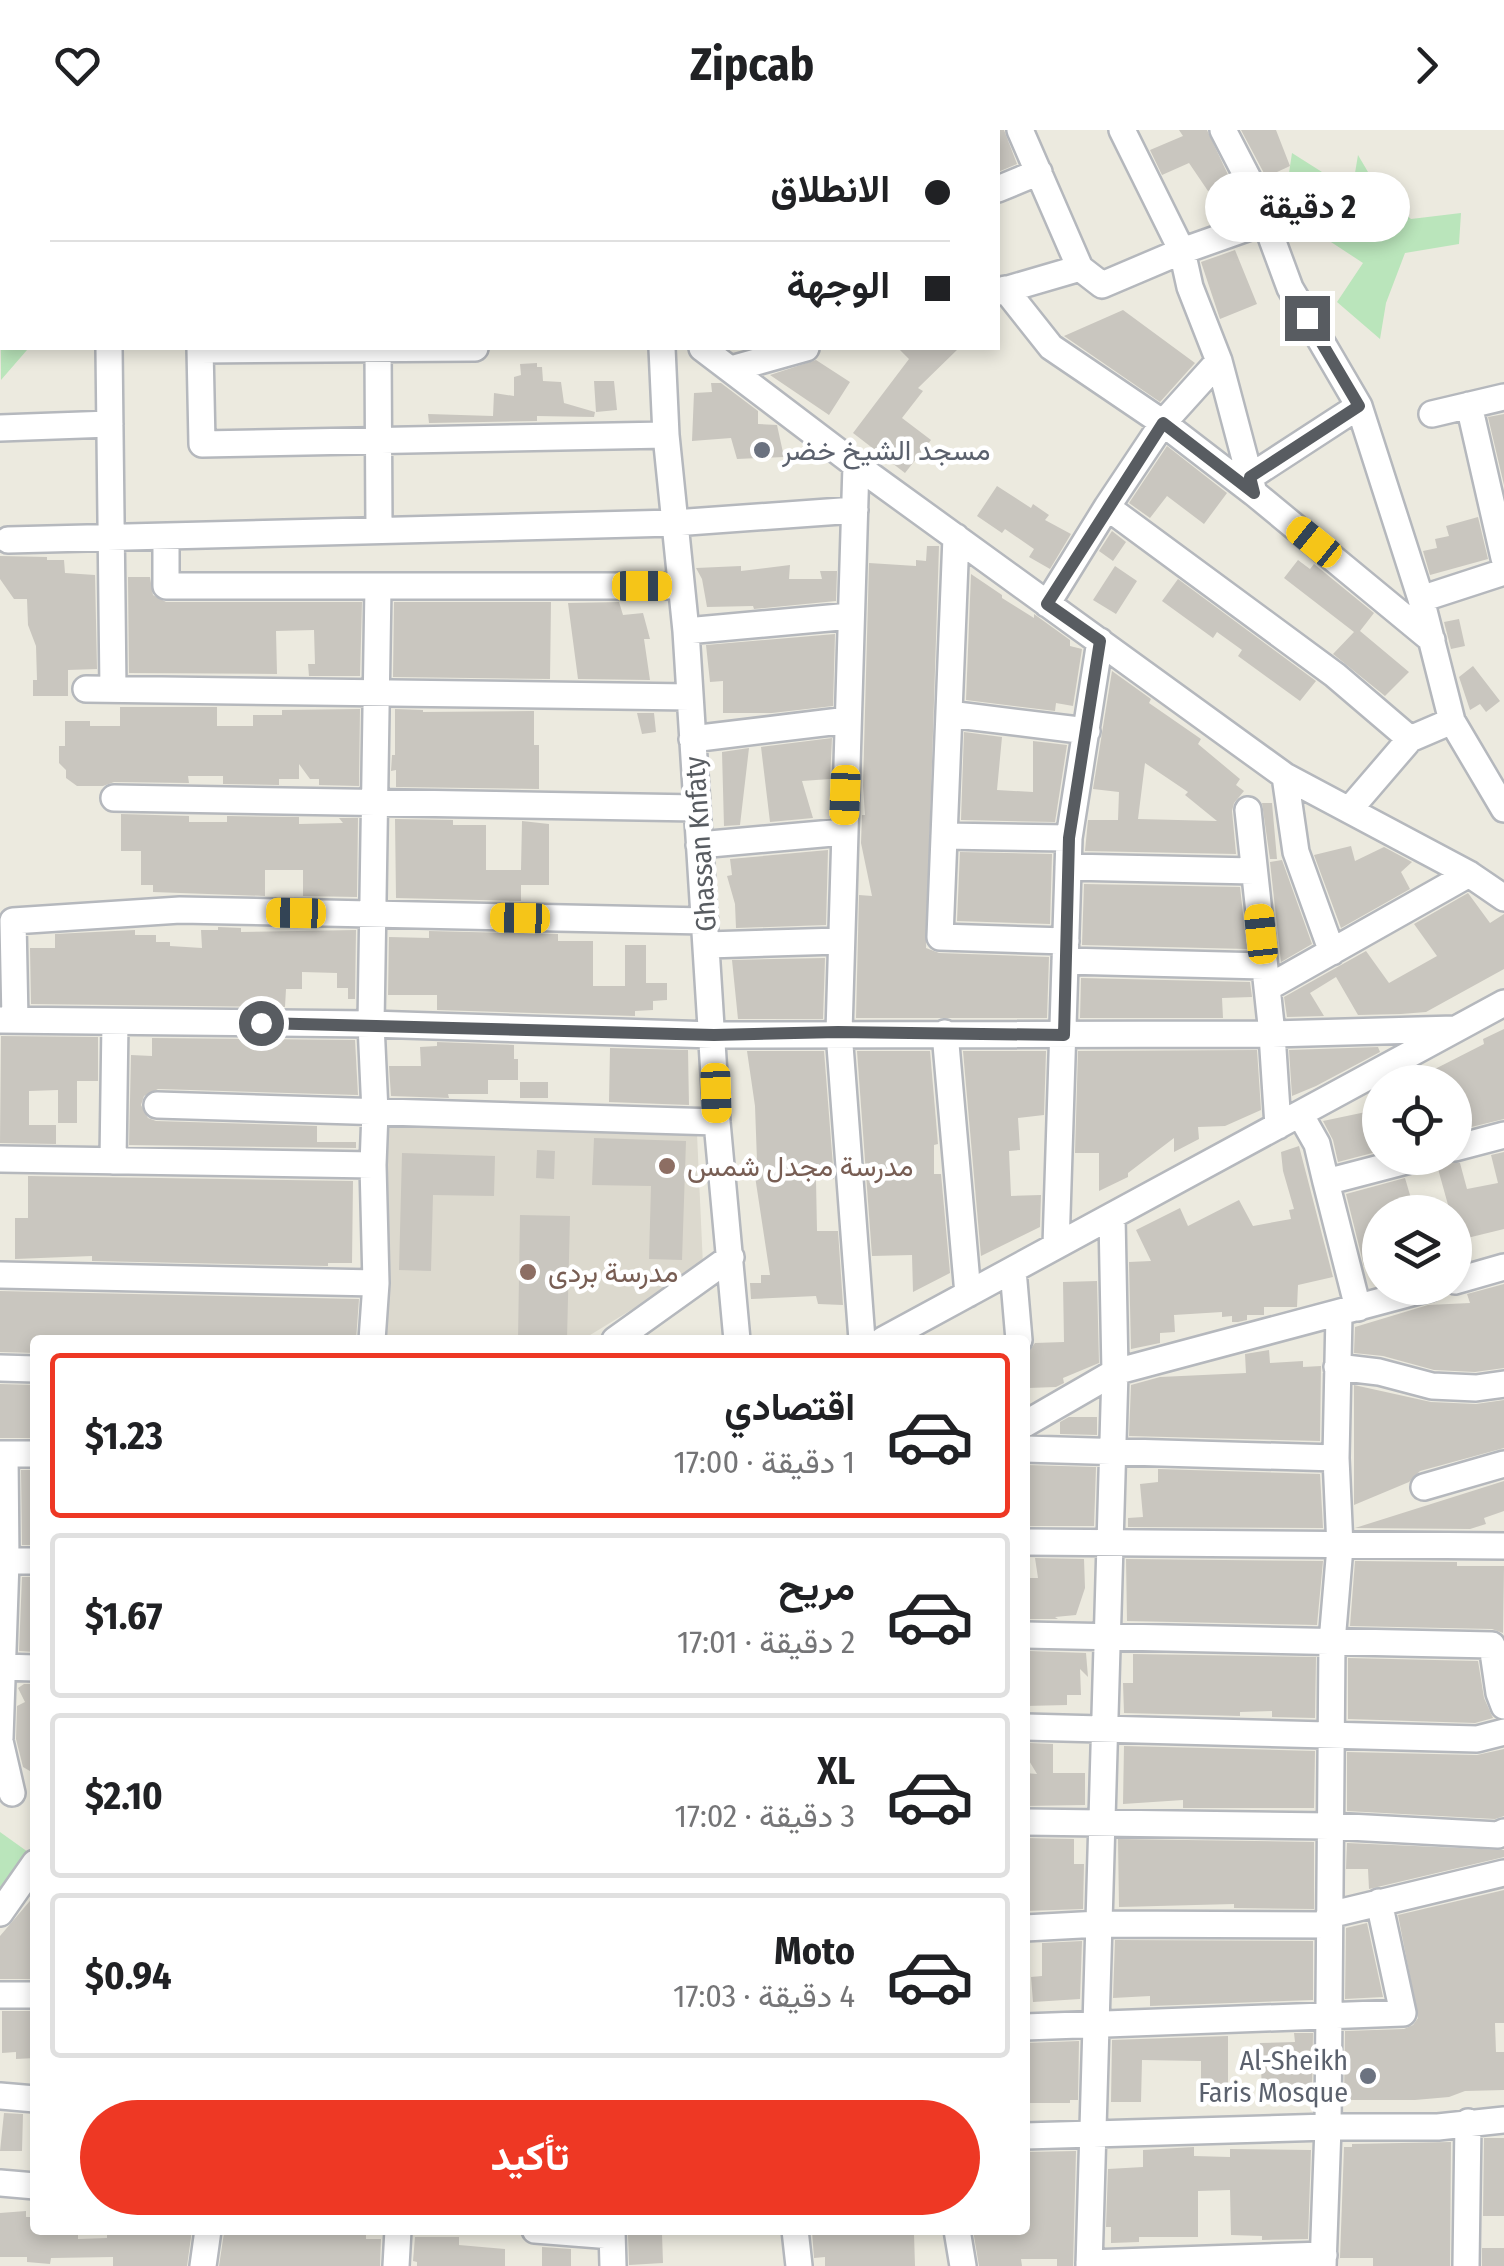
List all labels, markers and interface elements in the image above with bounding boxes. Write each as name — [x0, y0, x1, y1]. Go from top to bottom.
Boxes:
icon: heart — [50, 38, 105, 93]
text: Zipcab — [690, 38, 814, 92]
icon: forward — [1399, 38, 1454, 93]
text: الانطلاق — [771, 166, 890, 212]
callout: 2 دقيقة — [1204, 173, 1410, 243]
text: 2 دقيقة — [1259, 188, 1356, 226]
text: الوجهة — [787, 262, 890, 308]
route end — [1285, 296, 1330, 341]
place label: مسجد الشيخ خضر — [781, 434, 991, 470]
marker: مسجد الشيخ خضر — [751, 439, 773, 461]
car — [1281, 511, 1347, 573]
car — [612, 571, 672, 601]
street label: Ghassan Knfaty — [678, 755, 723, 933]
car — [829, 764, 861, 826]
car — [266, 897, 326, 929]
car — [490, 902, 550, 934]
car — [1243, 903, 1279, 965]
route start — [239, 1001, 284, 1046]
car — [700, 1062, 732, 1124]
map controls — [1362, 1065, 1472, 1305]
button: locate — [1362, 1065, 1472, 1175]
place label: مدرسة مجدل شمس — [687, 1150, 914, 1184]
marker: مدرسة مجدل شمس — [656, 1155, 678, 1177]
button: layers — [1362, 1195, 1472, 1305]
place label: مدرسة بردى — [548, 1256, 678, 1290]
marker: مدرسة بردى — [517, 1261, 539, 1283]
text: اقتصادي — [724, 1384, 855, 1430]
icon: car — [885, 1391, 975, 1481]
text: $1.23 — [85, 1413, 163, 1459]
text: 1 دقيقة · 17:00 — [674, 1443, 855, 1481]
text: مريح — [779, 1564, 855, 1610]
icon: car — [885, 1571, 975, 1661]
text: $1.67 — [85, 1593, 162, 1639]
text: 2 دقيقة · 17:01 — [677, 1623, 855, 1661]
text: XL — [817, 1748, 855, 1794]
icon: car — [885, 1751, 975, 1841]
text: $2.10 — [85, 1773, 163, 1819]
text: 3 دقيقة · 17:02 — [674, 1797, 855, 1835]
text: Moto — [774, 1928, 855, 1974]
icon: car — [885, 1931, 975, 2021]
text: $0.94 — [85, 1953, 171, 1999]
text: 4 دقيقة · 17:03 — [673, 1977, 855, 2015]
place label: Al-Sheikh Faris Mosque — [1198, 2044, 1348, 2109]
marker: Al-Sheikh Faris Mosque — [1357, 2065, 1379, 2087]
button: تأكيد — [80, 2100, 980, 2215]

